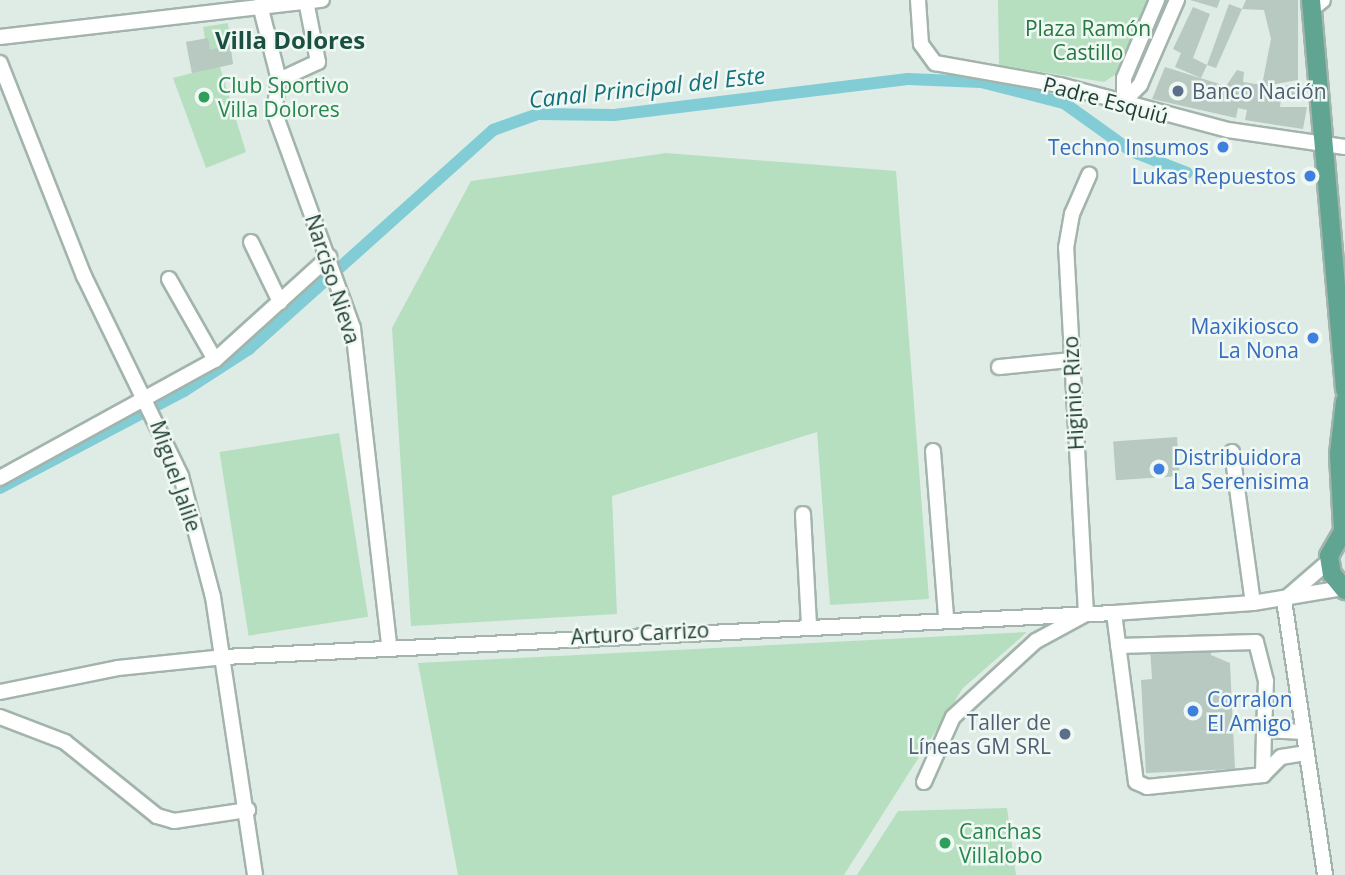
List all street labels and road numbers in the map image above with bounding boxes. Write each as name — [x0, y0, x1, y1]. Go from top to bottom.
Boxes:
street label: Padre Esquiú — [1041, 71, 1171, 129]
street label: Narciso Nieva — [300, 211, 366, 347]
street label: Higinio Rizo — [1057, 335, 1089, 451]
street label: Miguel Jalile — [145, 417, 207, 535]
street label: Arturo Carrizo — [570, 617, 710, 649]

